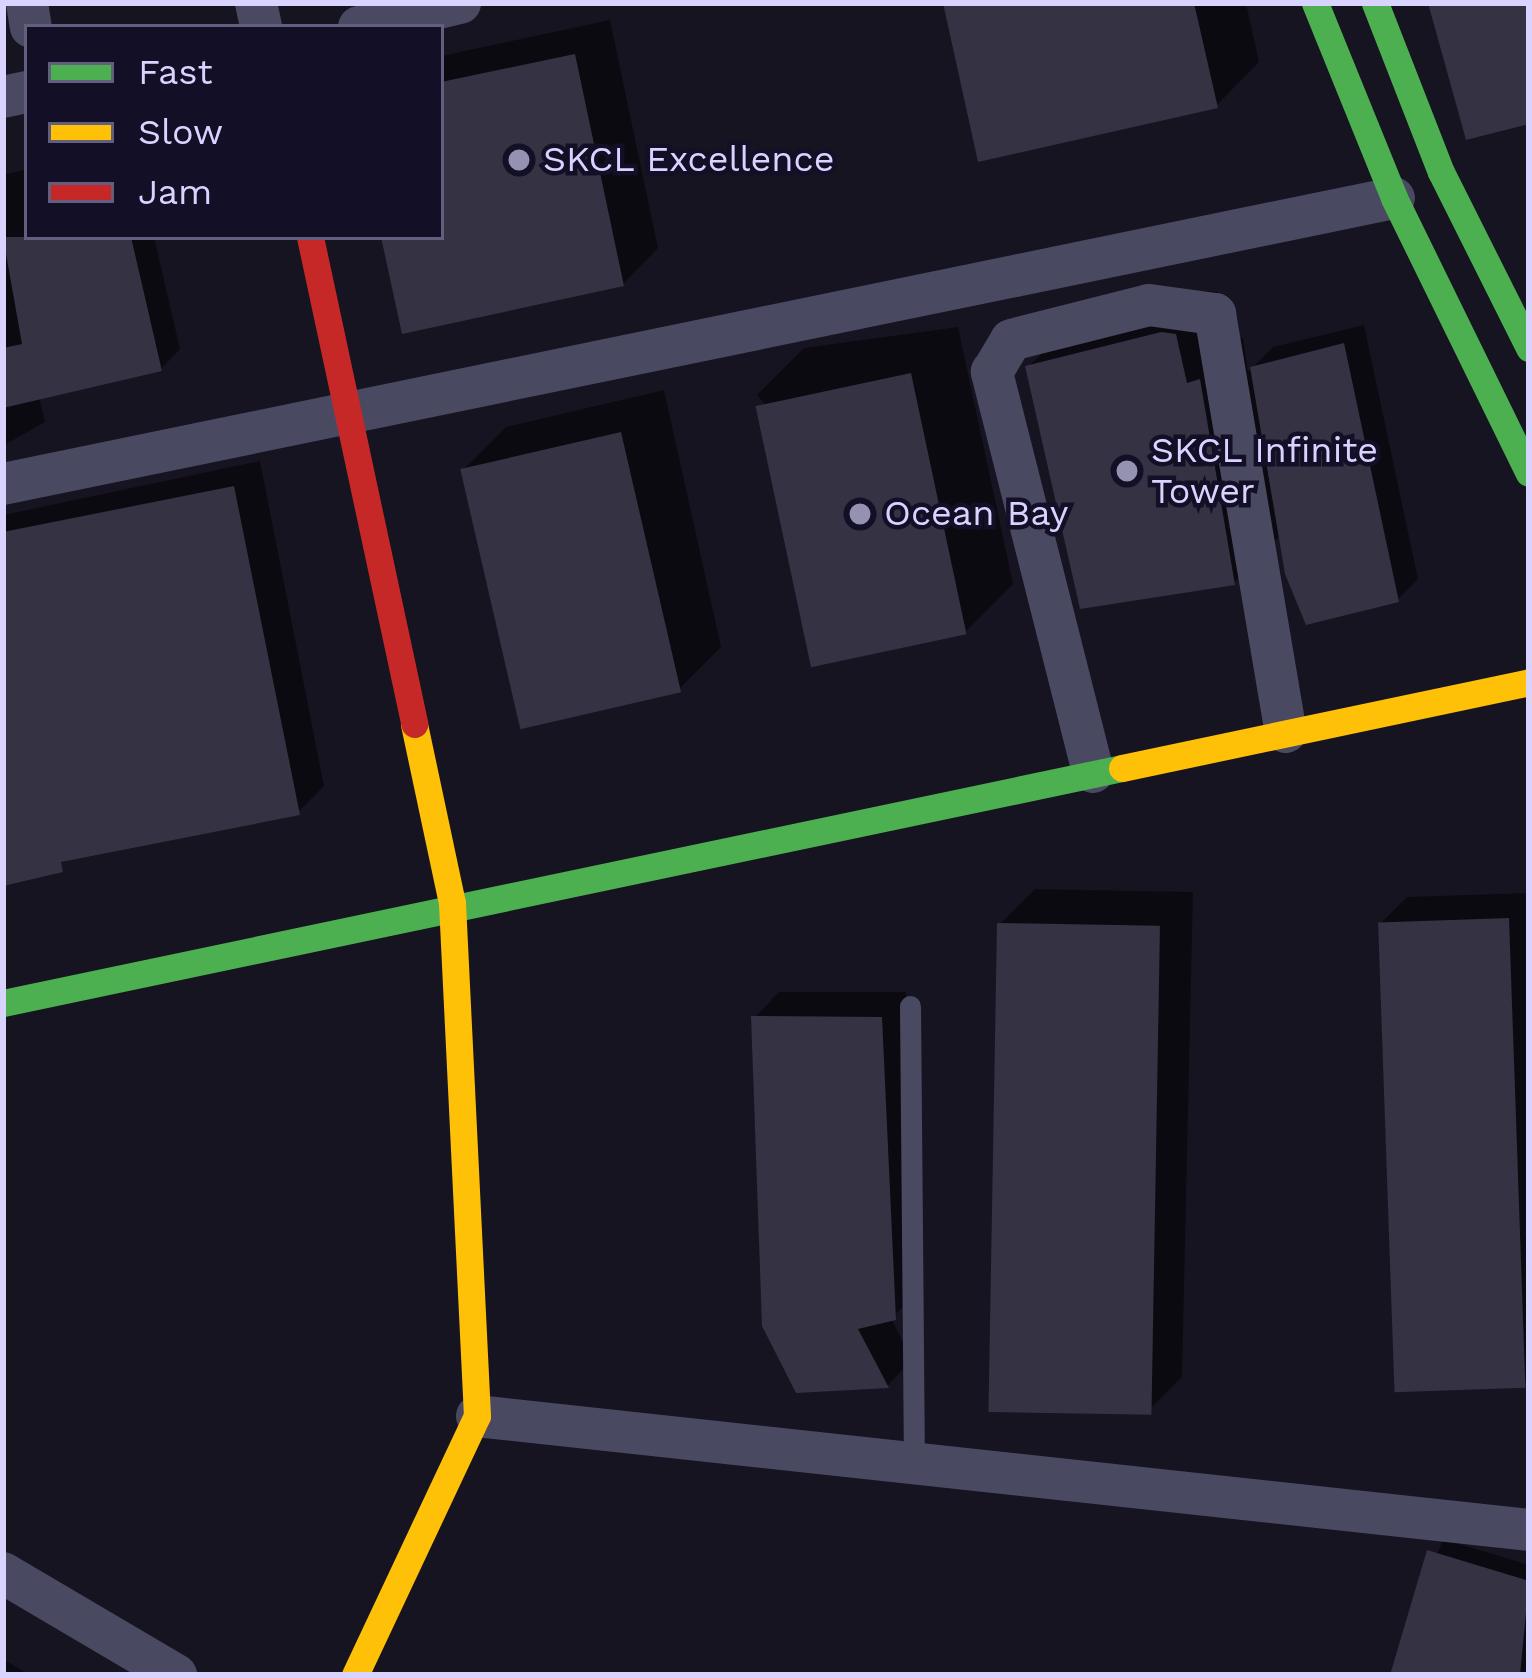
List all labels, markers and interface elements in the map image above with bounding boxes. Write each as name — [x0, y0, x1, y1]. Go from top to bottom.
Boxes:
legend — [24, 24, 444, 240]
text: Fast — [138, 51, 213, 93]
text: Slow — [138, 111, 223, 153]
place label: SKCL Excellence — [543, 138, 835, 182]
marker: SKCL Excellence — [506, 147, 532, 173]
text: Jam — [138, 171, 212, 213]
place label: SKCL Infinite Tower — [1151, 428, 1379, 513]
marker: SKCL Infinite Tower — [1114, 458, 1140, 484]
place label: Ocean Bay — [884, 492, 1068, 536]
marker: Ocean Bay — [847, 501, 873, 527]

